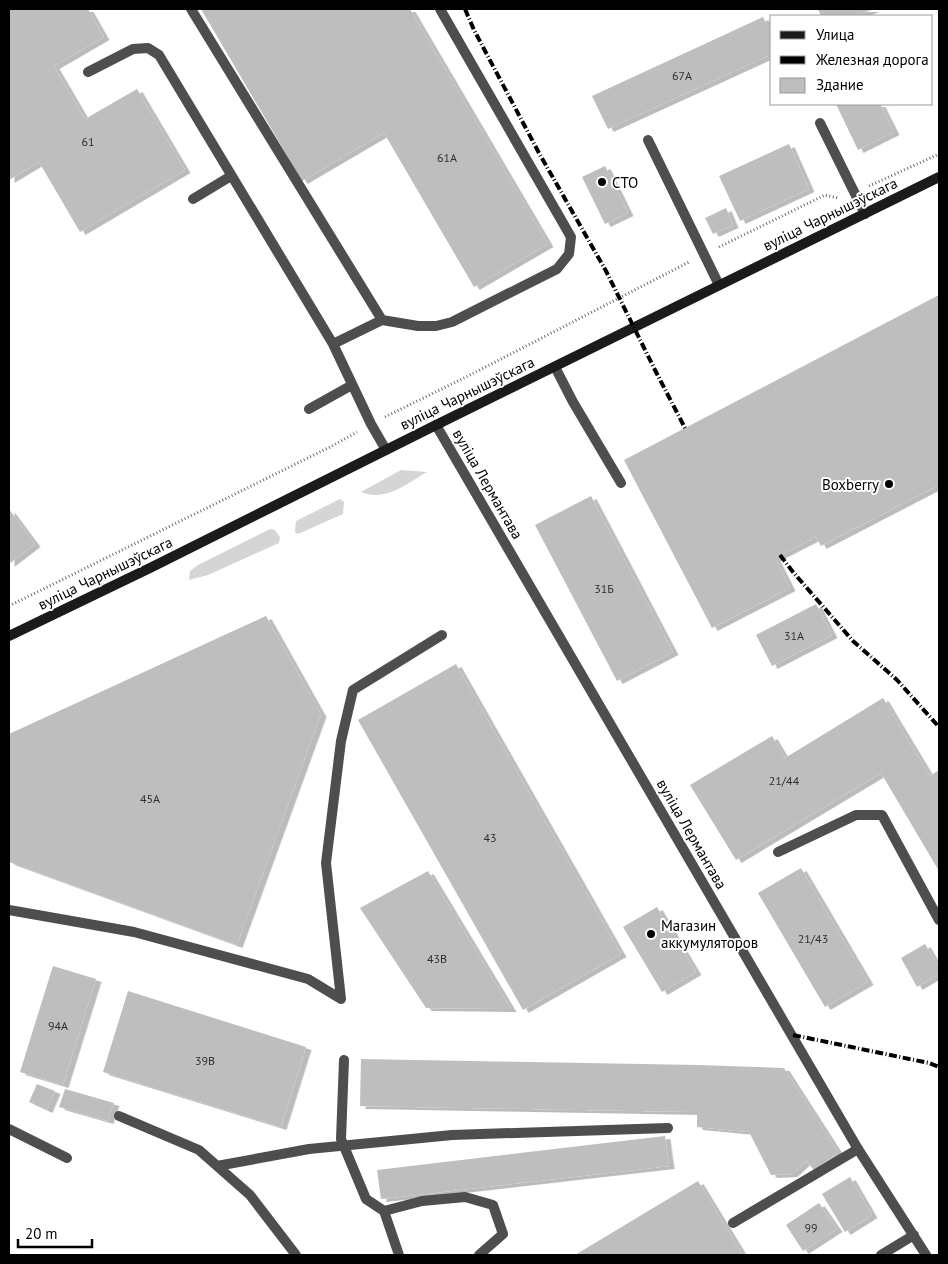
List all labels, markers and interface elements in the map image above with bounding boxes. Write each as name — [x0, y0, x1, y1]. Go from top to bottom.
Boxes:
legend — [770, 15, 933, 105]
text: Улица — [816, 25, 854, 44]
text: Железная дорога — [815, 50, 929, 69]
house number: 67А — [672, 68, 692, 83]
text: Здание — [816, 75, 864, 94]
house number: 61 — [81, 134, 95, 149]
house number: 61А — [437, 150, 457, 165]
place label: СТО — [612, 173, 638, 192]
street label: вуліца Чарнышэўскага — [760, 173, 900, 255]
marker: СТО — [596, 176, 608, 188]
street label: вуліца Чарнышэўскага — [397, 352, 537, 434]
street label: вуліца Лермантава — [449, 426, 527, 542]
place label: Boxberry — [822, 475, 879, 494]
marker: Boxberry — [883, 478, 895, 490]
street label: вуліца Чарнышэўскага — [35, 532, 175, 614]
house number: 31Б — [594, 581, 614, 596]
house number: 31А — [784, 628, 804, 643]
house number: 21/44 — [769, 773, 800, 788]
street label: вуліца Лермантава — [653, 776, 731, 892]
house number: 45А — [140, 791, 160, 806]
house number: 43 — [483, 830, 497, 845]
place label: Магазин аккумуляторов — [661, 916, 758, 952]
marker: Магазин аккумуляторов — [645, 928, 657, 940]
house number: 21/43 — [798, 931, 828, 946]
house number: 43В — [427, 951, 447, 966]
house number: 94А — [48, 1018, 68, 1033]
house number: 39В — [195, 1053, 215, 1068]
scale bar — [18, 1216, 91, 1248]
house number: 99 — [804, 1220, 818, 1235]
text: 20 m — [25, 1224, 58, 1243]

